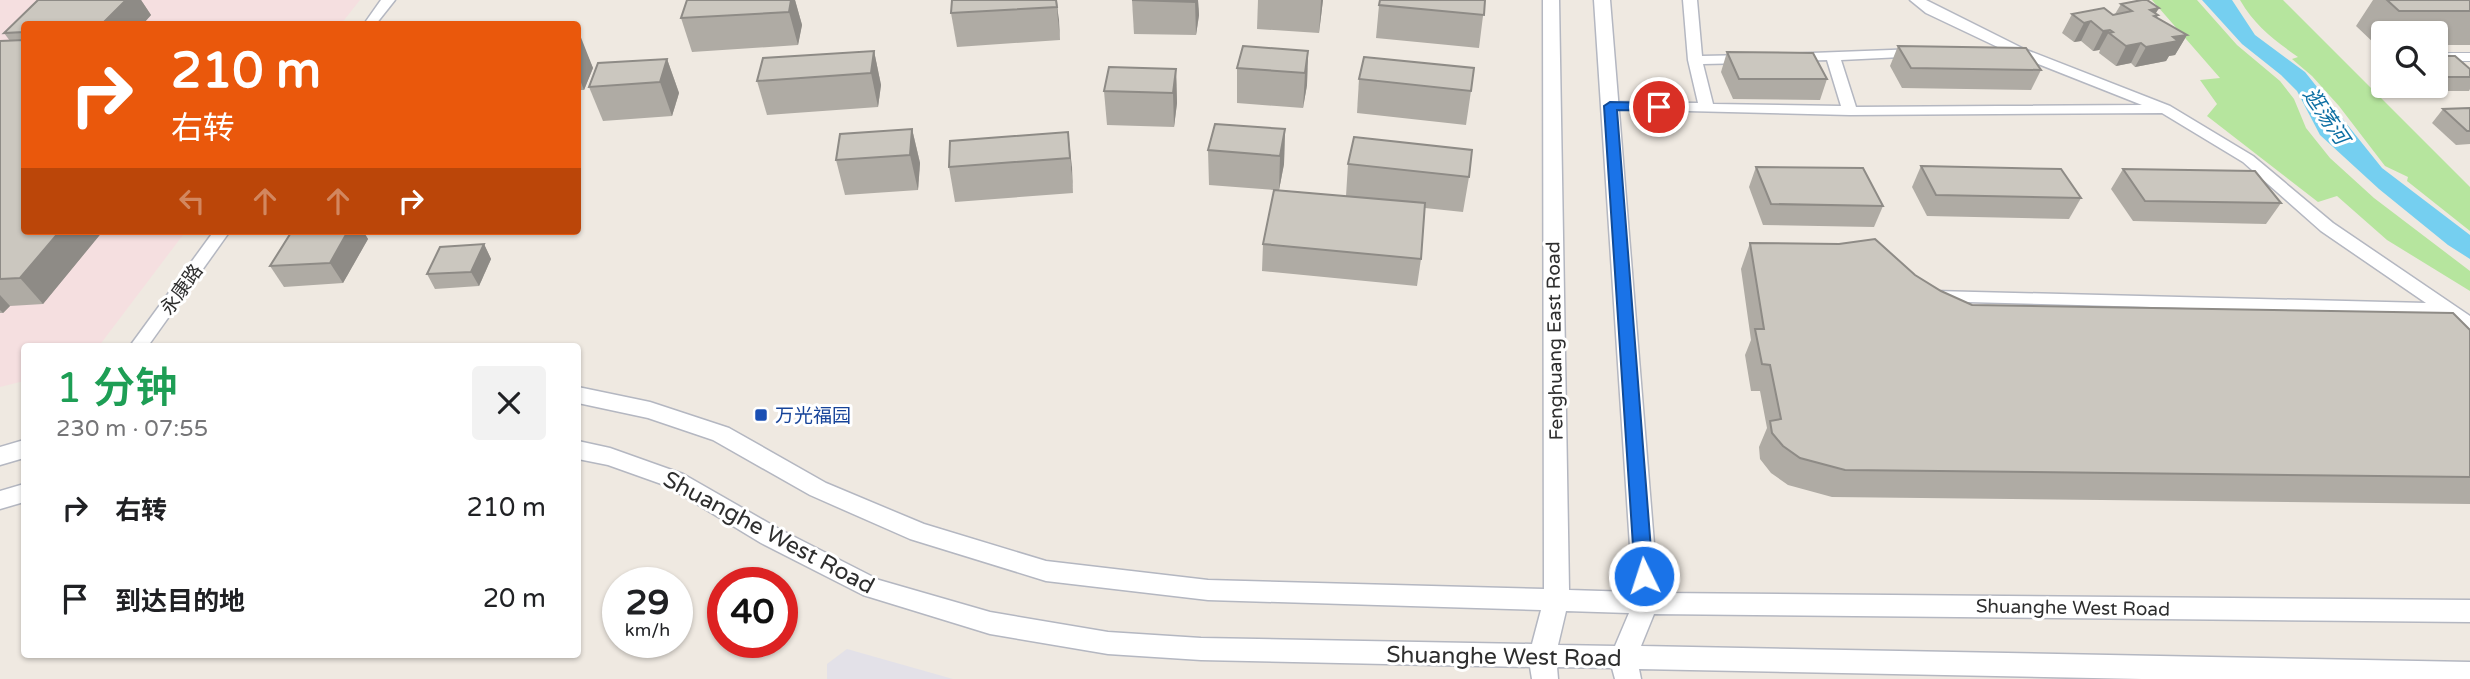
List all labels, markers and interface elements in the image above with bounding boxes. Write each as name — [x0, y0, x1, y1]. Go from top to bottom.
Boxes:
map controls — [2371, 21, 2448, 98]
button: search — [2371, 21, 2448, 98]
text: 210 m — [171, 42, 321, 101]
icon: right — [56, 49, 147, 140]
pin — [1629, 77, 1689, 137]
water label: 逛荡河 — [2298, 83, 2356, 153]
icon: arrive — [1640, 88, 1678, 126]
text: 右转 — [171, 110, 235, 148]
icon: left — [173, 182, 211, 220]
icon: ahead — [246, 182, 284, 220]
icon: ahead — [319, 182, 357, 220]
icon: right — [392, 182, 430, 220]
street label: Fenghuang East Road — [1542, 241, 1568, 441]
street label: 永康路 — [156, 260, 207, 319]
text: 1 分钟 — [56, 363, 177, 414]
button: close — [472, 366, 546, 440]
place label: 万光福园 — [775, 405, 851, 427]
marker: 万光福园 — [753, 407, 769, 423]
text: 230 m · 07:55 — [56, 415, 208, 443]
street label: Shuanghe West Road — [658, 465, 879, 600]
icon: right — [56, 489, 94, 527]
text: 210 m — [466, 492, 546, 523]
text: 右转 — [115, 495, 167, 526]
position arrow — [1607, 539, 1681, 613]
speed limit sign: 40 — [707, 567, 798, 658]
icon: arrive — [56, 580, 94, 618]
text: 29 — [626, 582, 669, 624]
text: 20 m — [483, 583, 546, 614]
text: 到达目的地 — [115, 586, 245, 617]
street label: Shuanghe West Road — [1976, 595, 2170, 621]
text: km/h — [625, 619, 670, 641]
street label: Shuanghe West Road — [1386, 641, 1622, 673]

